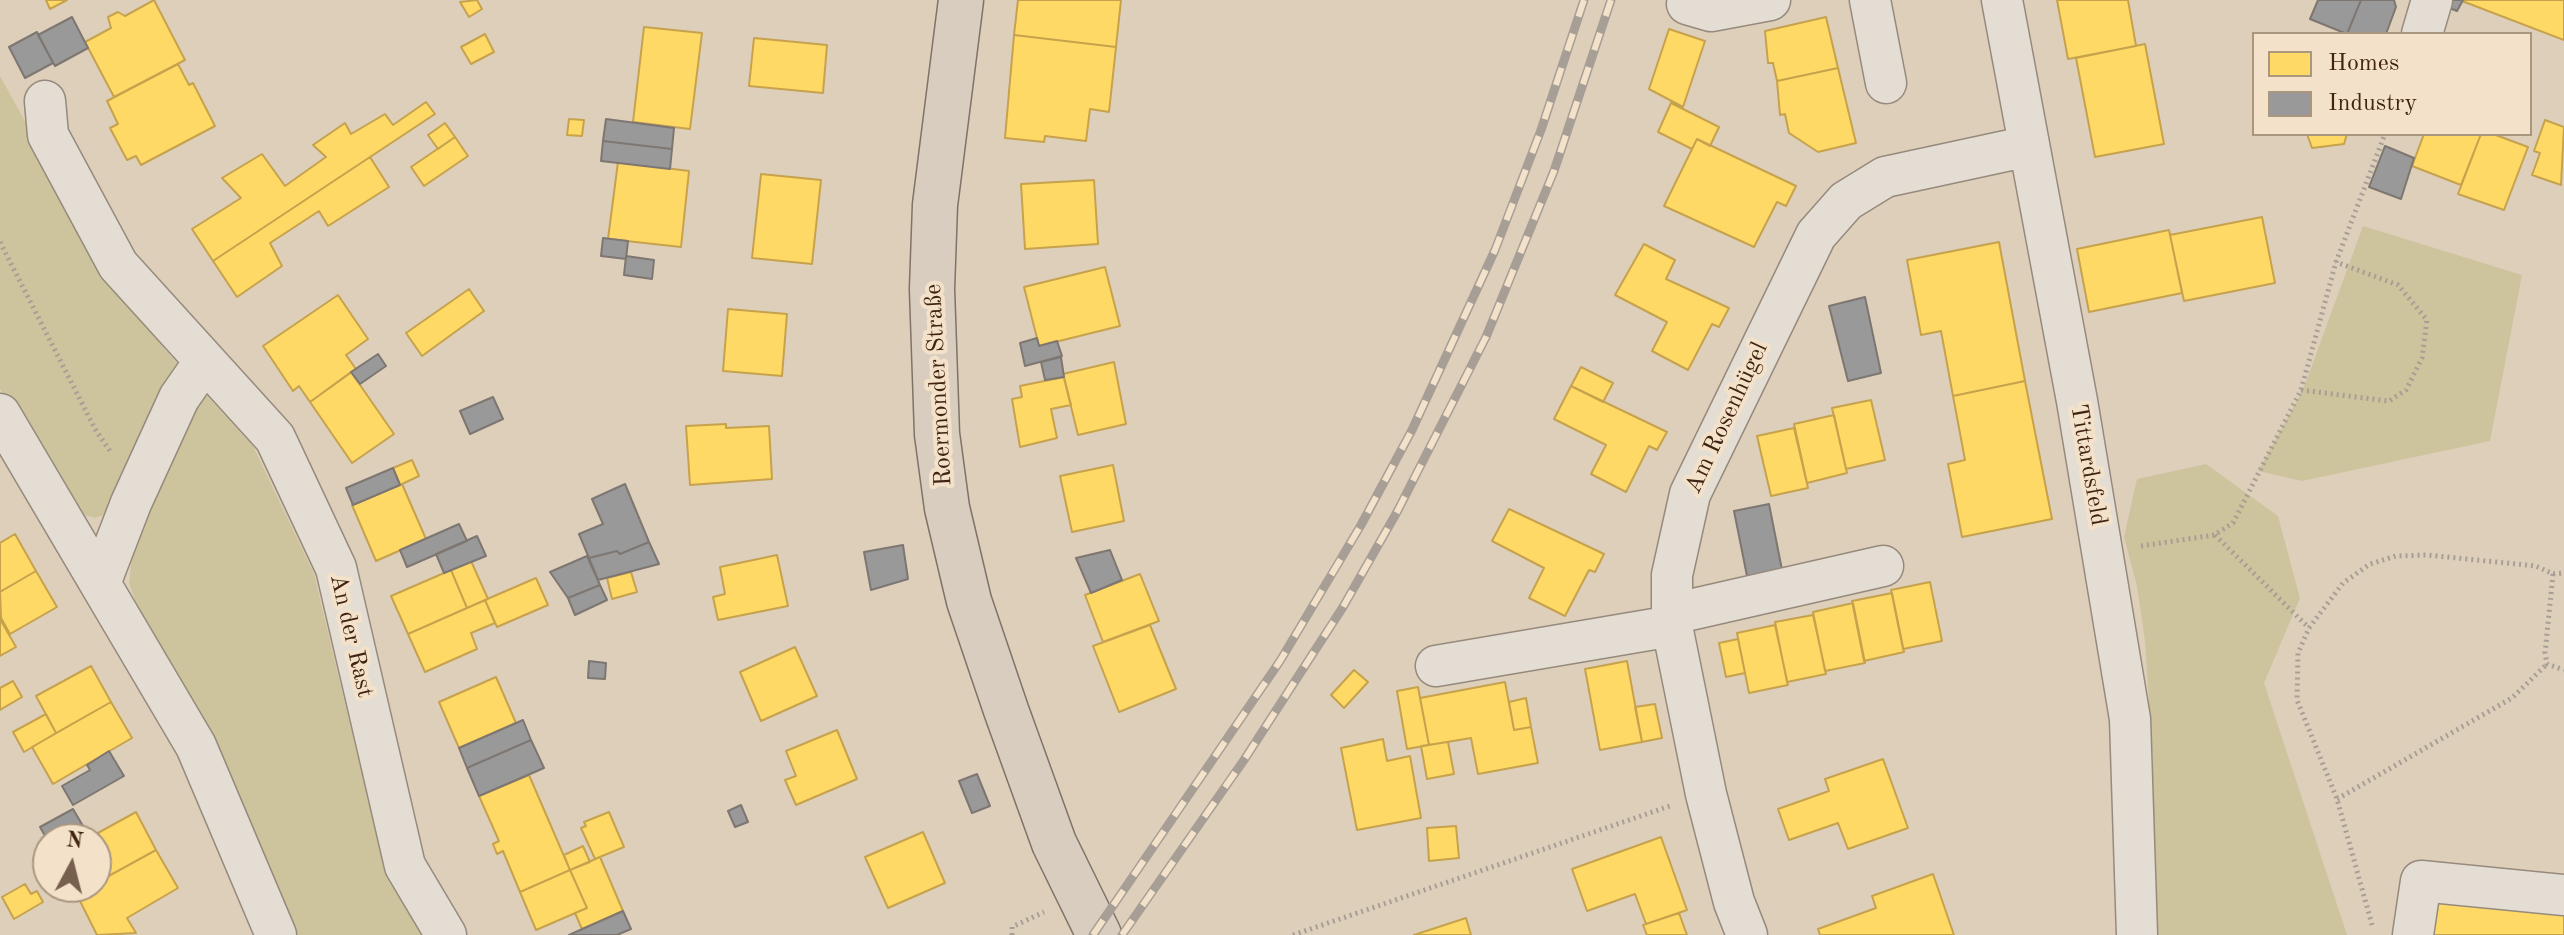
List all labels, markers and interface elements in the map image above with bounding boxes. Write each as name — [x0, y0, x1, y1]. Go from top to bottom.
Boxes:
legend — [2252, 32, 2532, 136]
text: Homes — [2328, 52, 2399, 76]
text: Industry — [2328, 92, 2417, 116]
street label: Roermonder Straße — [919, 283, 959, 487]
street label: Am Rosenhügel — [1679, 338, 1775, 498]
street label: Tittardsfeld — [2063, 402, 2113, 528]
street label: An der Rast — [323, 571, 379, 701]
north arrow — [32, 823, 112, 903]
text: N — [65, 829, 84, 853]

